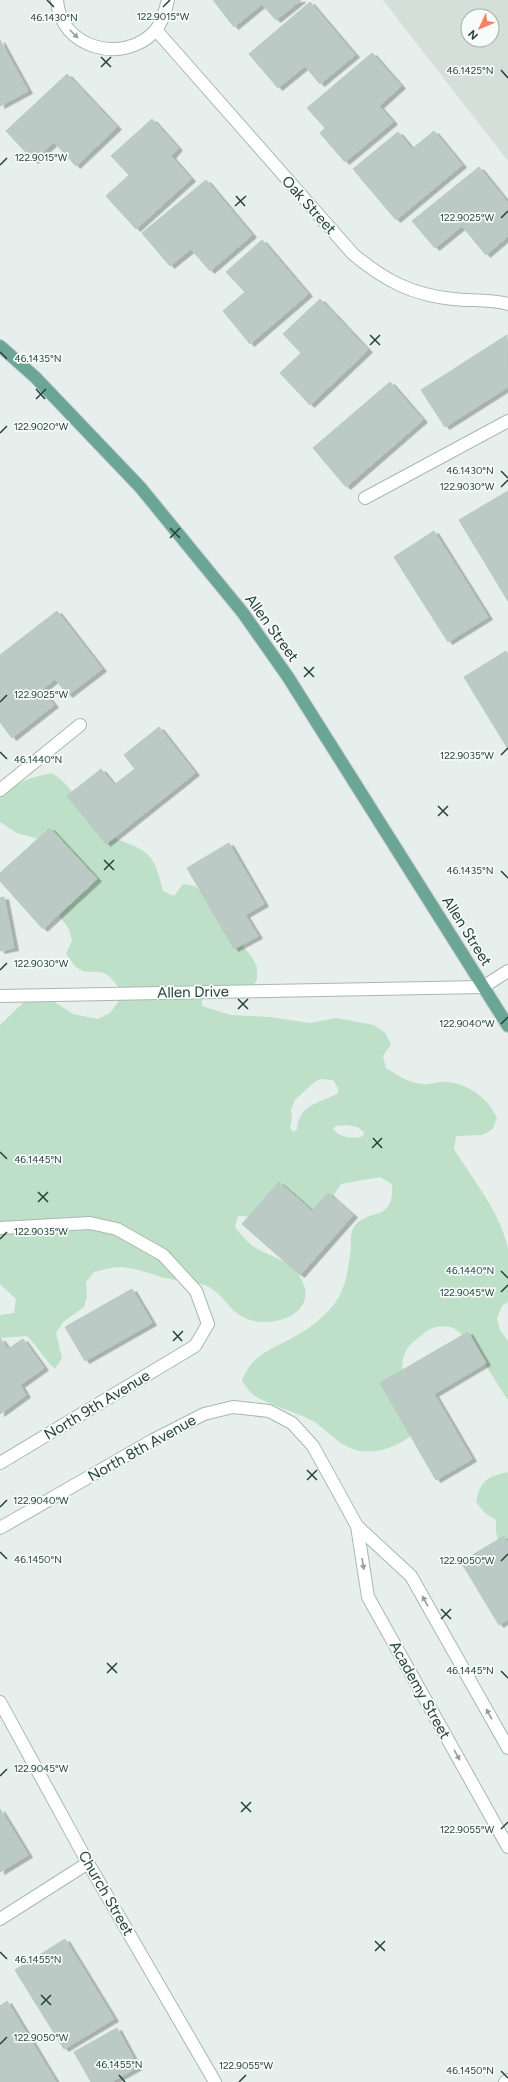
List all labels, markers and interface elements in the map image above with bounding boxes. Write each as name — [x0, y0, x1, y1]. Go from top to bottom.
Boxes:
north arrow — [460, 8, 500, 48]
text: 122.9015°W — [137, 10, 190, 23]
text: 46.1430°N — [30, 11, 78, 24]
text: N — [466, 27, 481, 42]
one-way arrow — [69, 29, 79, 39]
text: 46.1425°N — [446, 64, 494, 77]
text: 122.9015°W — [15, 151, 68, 164]
street label: Oak Street — [278, 172, 340, 238]
text: 122.9025°W — [440, 211, 494, 224]
text: 46.1435°N — [15, 352, 61, 365]
text: 122.9020°W — [14, 420, 69, 433]
text: 46.1430°N — [446, 464, 494, 477]
text: 122.9030°W — [440, 480, 495, 493]
street label: Allen Street — [241, 591, 303, 666]
text: 122.9025°W — [14, 688, 68, 701]
text: 122.9035°W — [440, 749, 494, 762]
text: 46.1440°N — [14, 753, 62, 766]
text: 46.1435°N — [447, 864, 493, 877]
street label: Allen Street — [438, 893, 496, 970]
text: 122.9030°W — [14, 957, 69, 970]
street label: Allen Drive — [157, 982, 229, 1002]
text: 122.9040°W — [439, 1017, 495, 1030]
text: 46.1445°N — [14, 1153, 62, 1166]
text: 122.9035°W — [14, 1225, 68, 1238]
text: 46.1440°N — [446, 1264, 494, 1277]
text: 122.9045°W — [440, 1286, 495, 1299]
street label: North 9th Avenue — [41, 1366, 153, 1444]
street label: North 8th Avenue — [85, 1411, 199, 1485]
text: 122.9040°W — [13, 1494, 69, 1507]
text: 46.1450°N — [14, 1553, 62, 1566]
text: 122.9050°W — [440, 1554, 495, 1567]
one-way arrow — [360, 1558, 366, 1571]
one-way arrow — [421, 1595, 428, 1607]
street label: Academy Street — [386, 1638, 454, 1742]
text: 46.1445°N — [446, 1664, 494, 1677]
one-way arrow — [485, 1708, 492, 1720]
one-way arrow — [453, 1749, 460, 1761]
text: 122.9045°W — [14, 1762, 69, 1775]
text: 122.9055°W — [440, 1823, 495, 1836]
street label: Church Street — [74, 1847, 138, 1939]
text: 46.1455°N — [14, 1953, 62, 1966]
text: 122.9050°W — [14, 2031, 69, 2044]
text: 46.1455°N — [95, 2058, 143, 2071]
text: 122.9055°W — [219, 2059, 274, 2072]
text: 46.1450°N — [446, 2064, 494, 2077]

